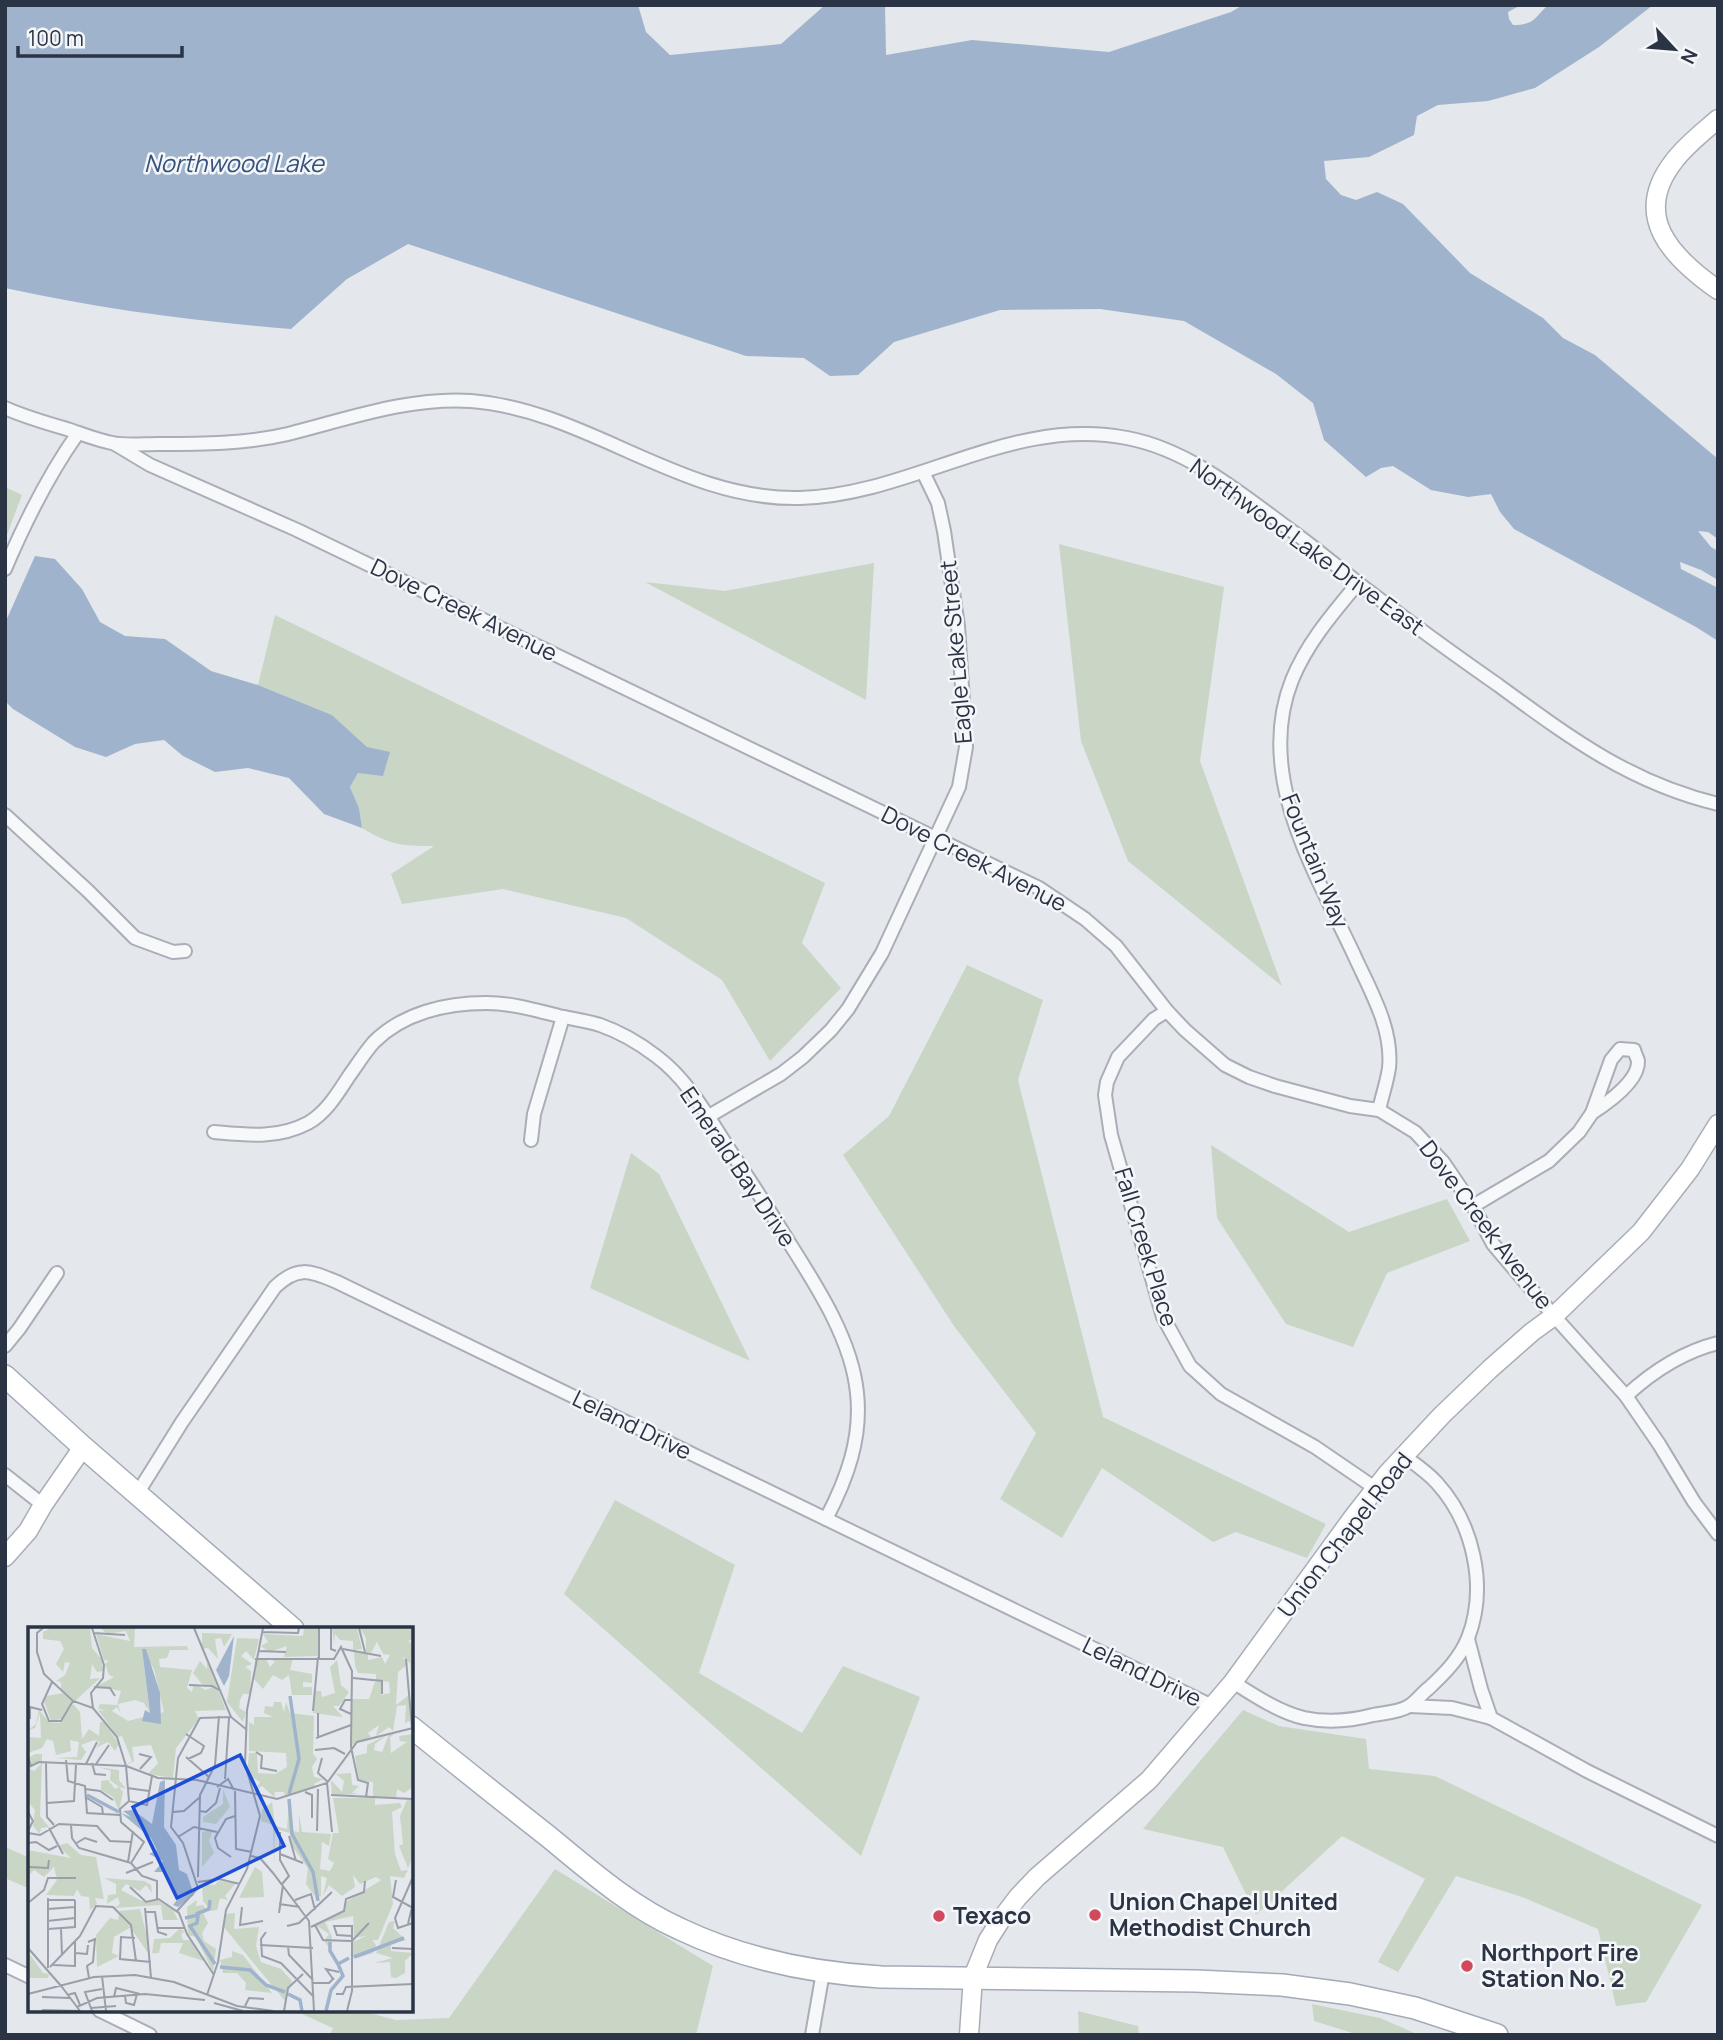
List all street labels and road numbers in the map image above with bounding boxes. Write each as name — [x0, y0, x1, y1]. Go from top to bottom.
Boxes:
street label: Northwood Lake Drive East — [1184, 450, 1431, 642]
street label: Dove Creek Avenue — [366, 550, 563, 668]
street label: Eagle Lake Street — [931, 559, 979, 745]
street label: Fountain Way — [1274, 789, 1357, 933]
street label: Dove Creek Avenue — [876, 798, 1073, 919]
street label: Emerald Bay Drive — [673, 1080, 804, 1253]
street label: Dove Creek Avenue — [1413, 1133, 1561, 1315]
street label: Fall Creek Place — [1108, 1163, 1186, 1330]
street label: Leland Drive — [567, 1381, 697, 1467]
street label: Union Chapel Road — [1270, 1445, 1419, 1624]
street label: Leland Drive — [1077, 1628, 1207, 1714]

